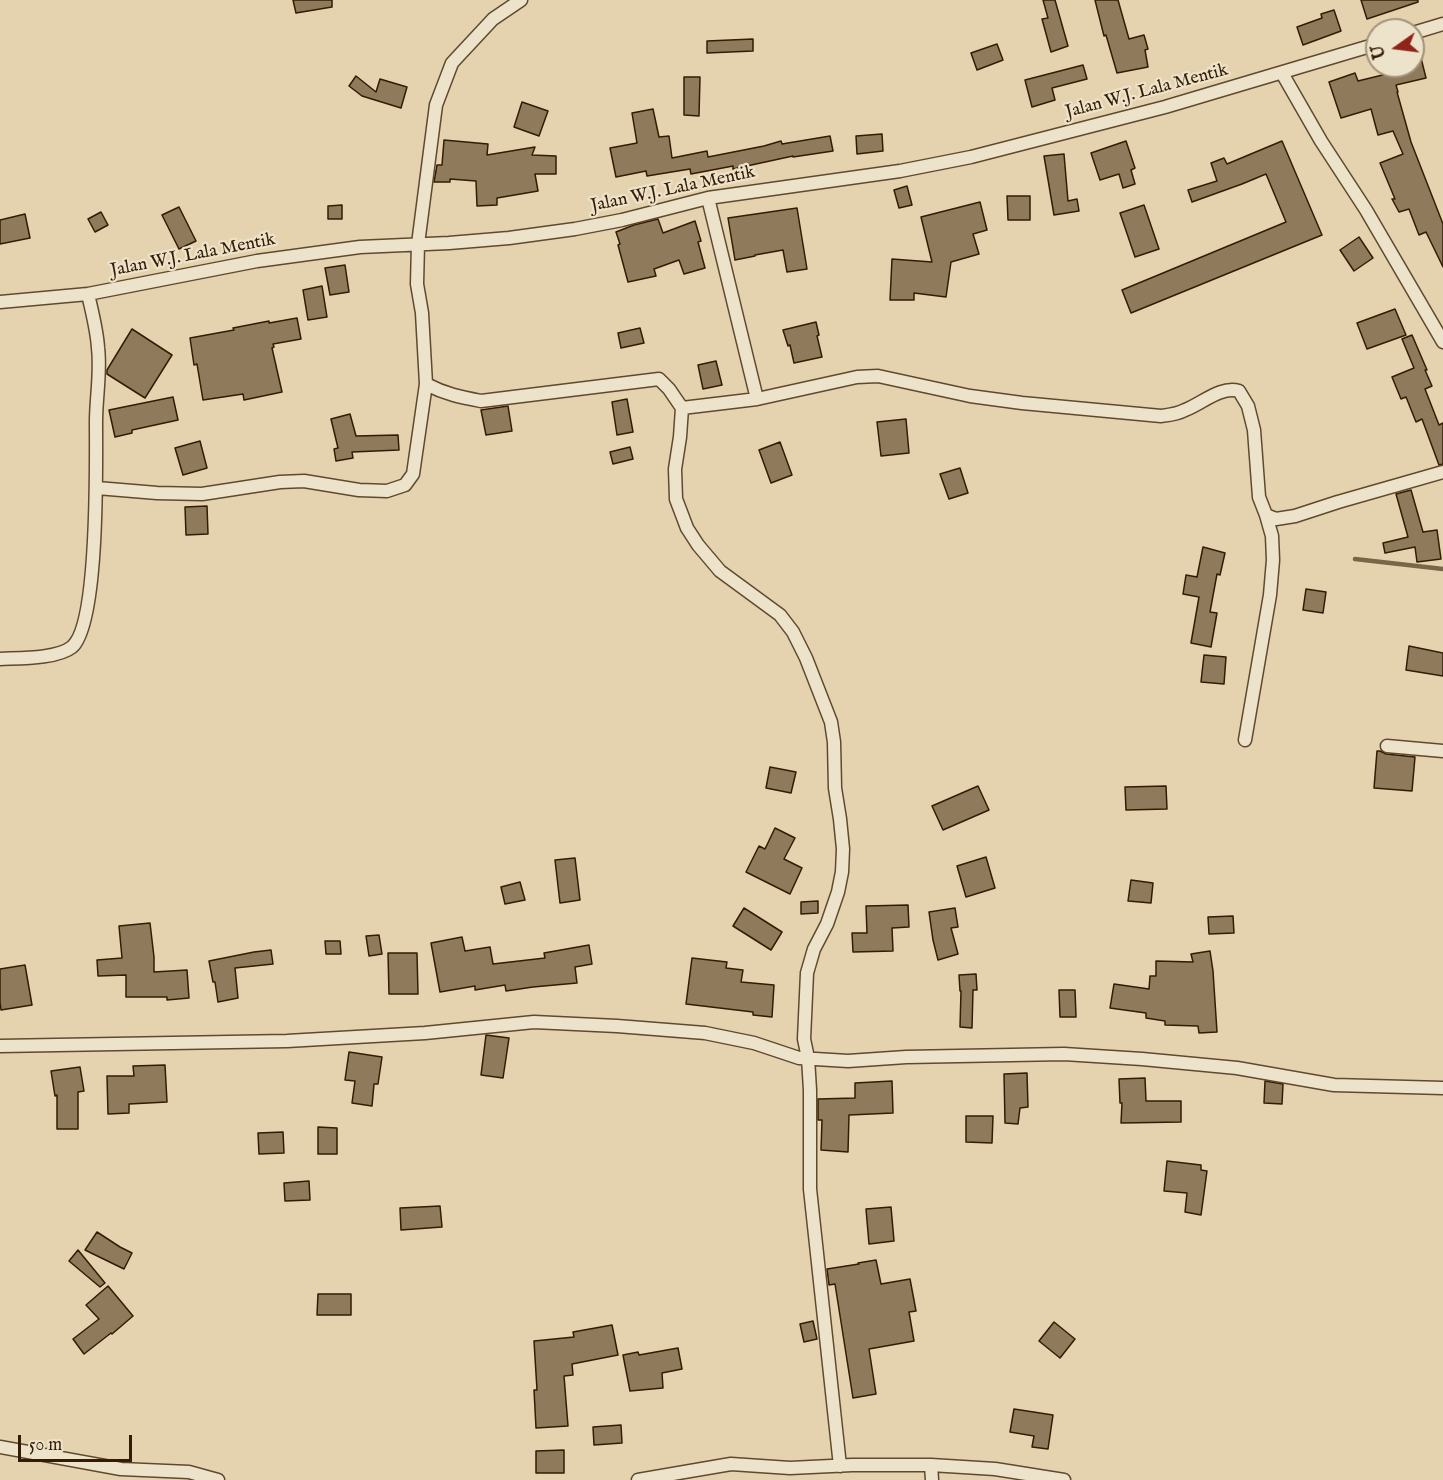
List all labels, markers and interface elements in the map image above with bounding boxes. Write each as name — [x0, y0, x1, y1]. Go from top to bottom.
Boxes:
north arrow — [1365, 18, 1425, 78]
text: U — [1368, 43, 1391, 61]
street label: Jalan W.J. Lala Mentik — [1063, 60, 1231, 124]
street label: Jalan W.J. Lala Mentik — [589, 162, 757, 218]
street label: Jalan W.J. Lala Mentik — [109, 229, 277, 283]
scale bar — [21, 1423, 135, 1461]
text: 50 m — [29, 1434, 62, 1457]

